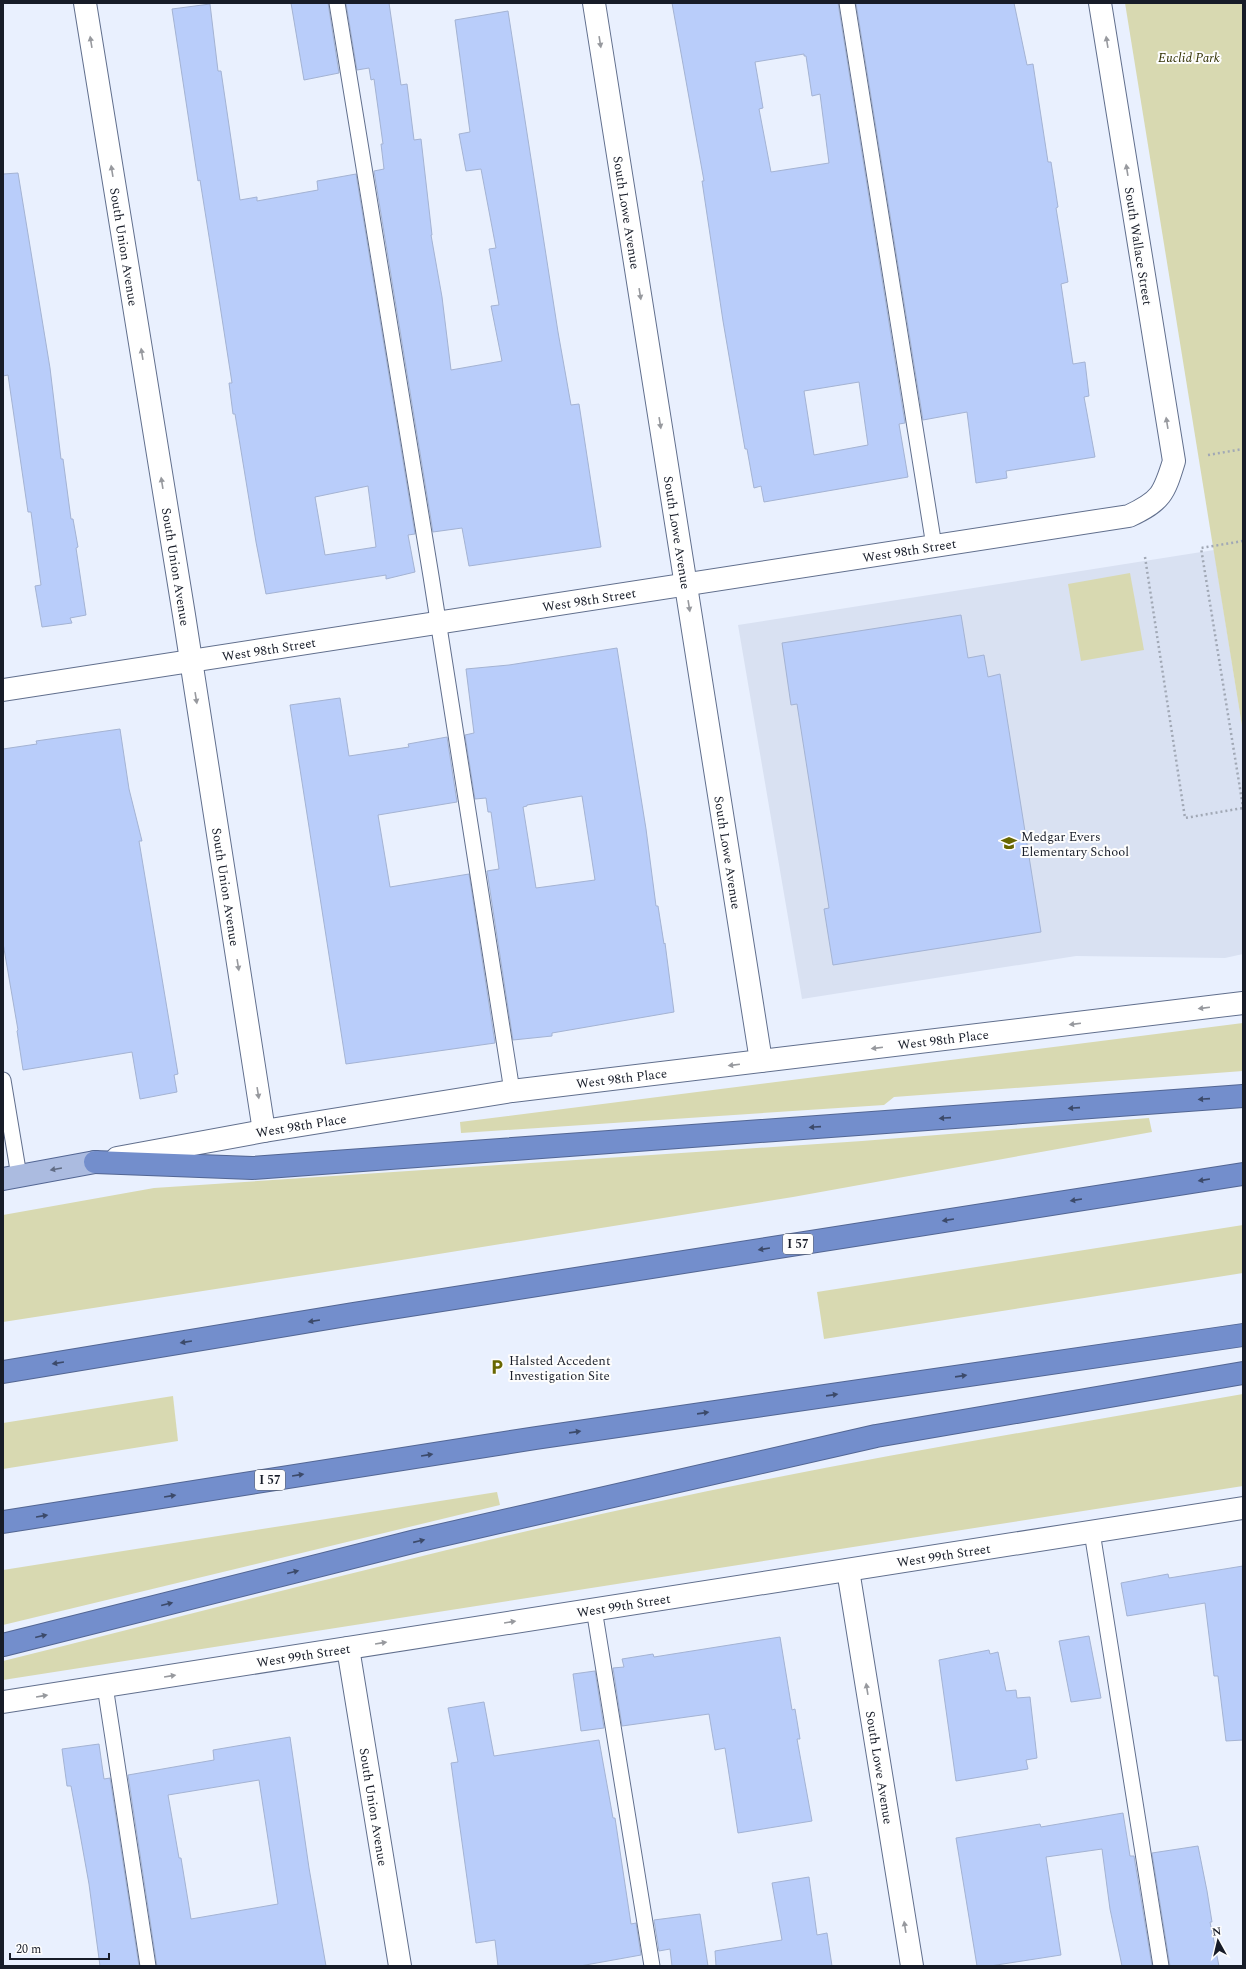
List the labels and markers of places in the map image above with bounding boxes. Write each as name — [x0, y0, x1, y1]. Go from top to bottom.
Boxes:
place label: Medgar Evers Elementary School — [1021, 827, 1129, 862]
school or university icon: Medgar Evers Elementary School — [1000, 834, 1018, 852]
place label: Halsted Accedent Investigation Site — [509, 1351, 611, 1386]
parking icon: Halsted Accedent Investigation Site — [488, 1358, 506, 1376]

